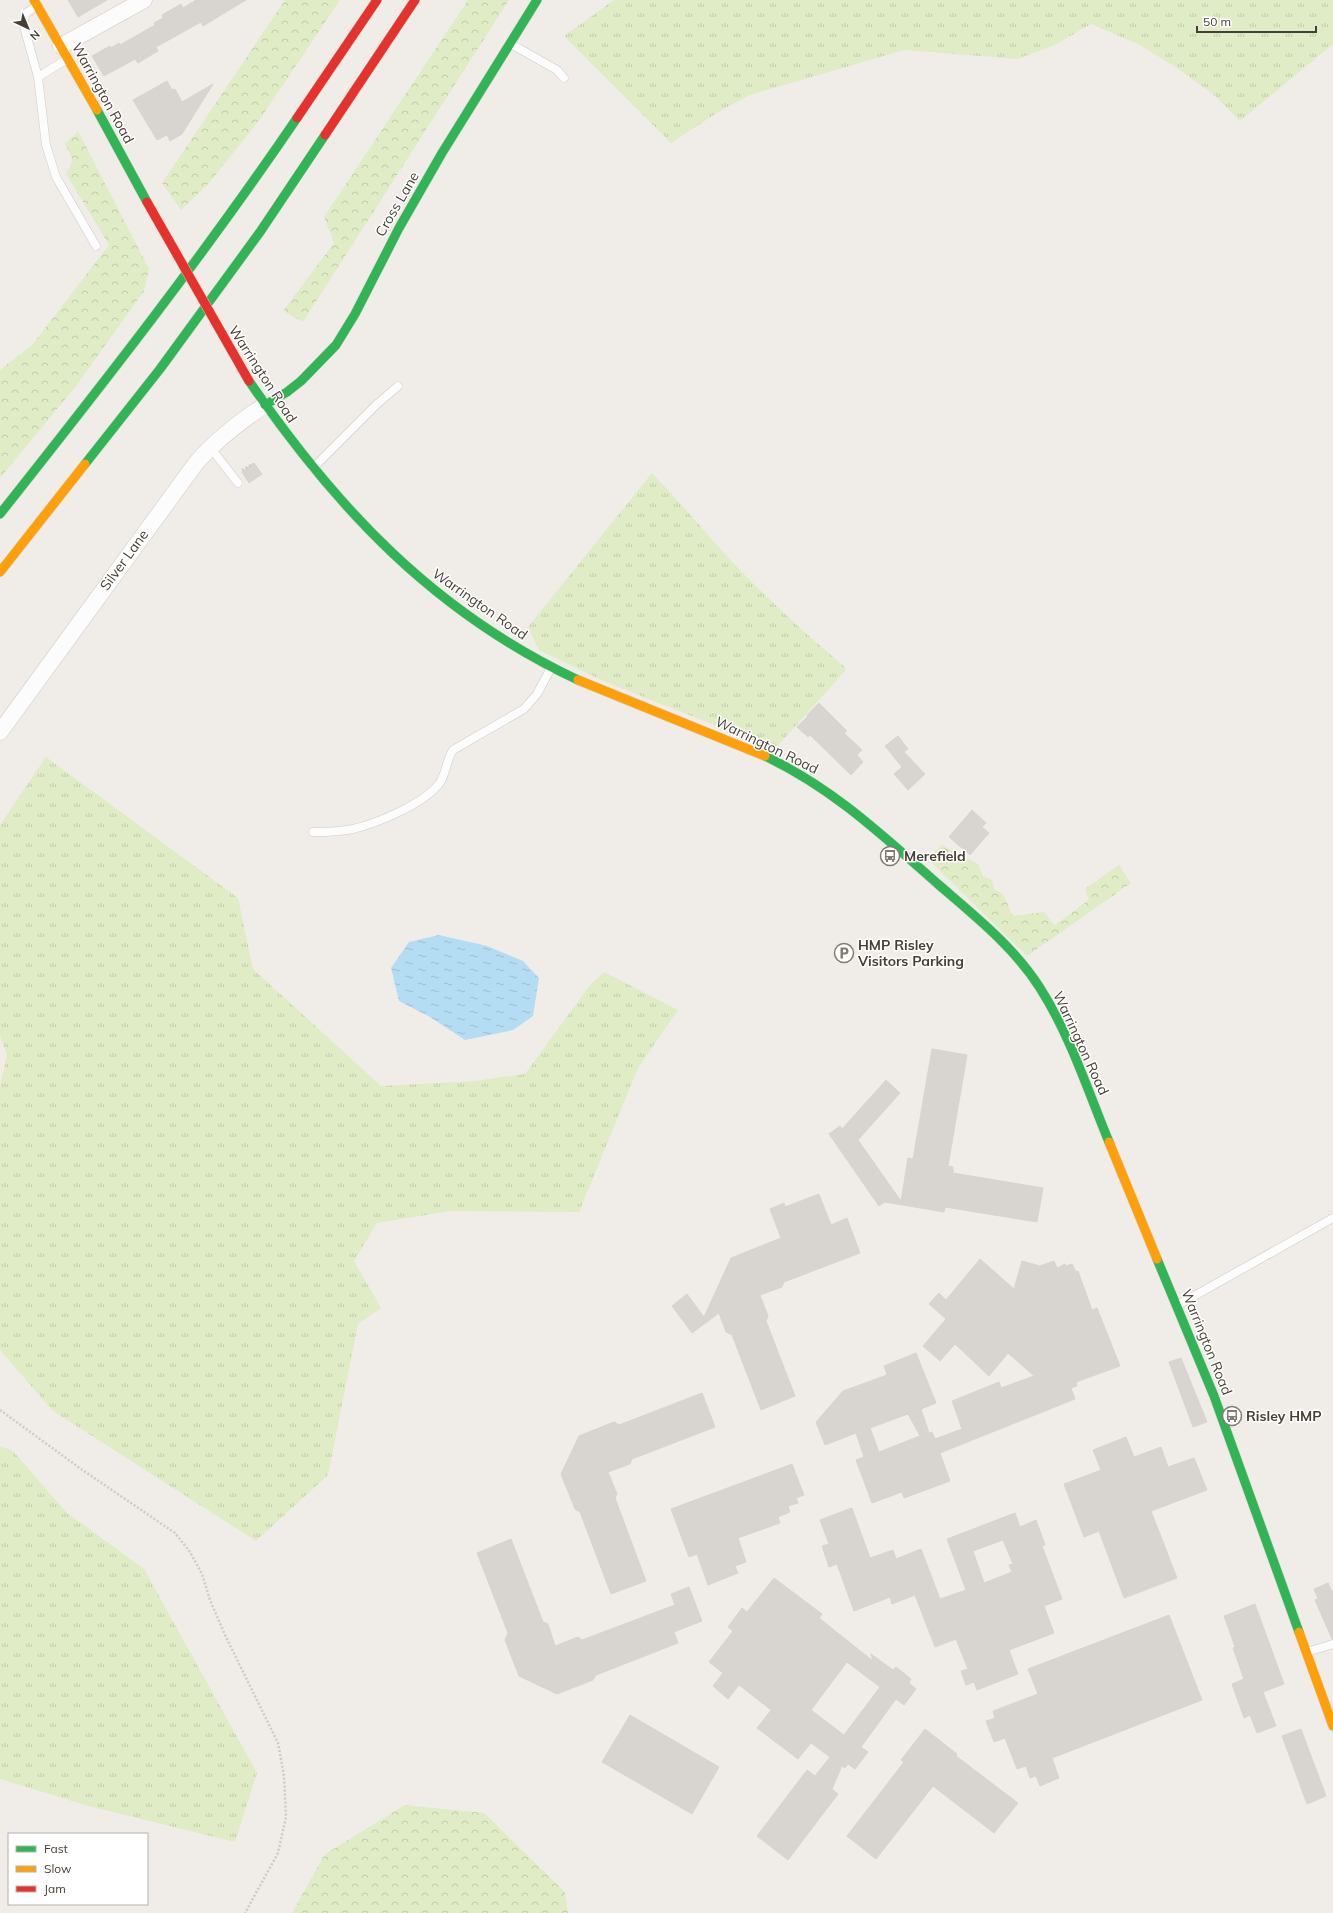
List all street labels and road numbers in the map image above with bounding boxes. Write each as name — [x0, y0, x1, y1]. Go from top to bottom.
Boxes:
street label: Warrington Road — [68, 40, 138, 146]
street label: Cross Lane — [371, 168, 423, 240]
street label: Warrington Road — [225, 322, 301, 426]
street label: Silver Lane — [96, 526, 152, 594]
street label: Warrington Road — [429, 564, 531, 644]
street label: Warrington Road — [713, 712, 821, 778]
street label: Warrington Road — [1049, 988, 1113, 1098]
street label: Warrington Road — [1178, 1287, 1236, 1397]

